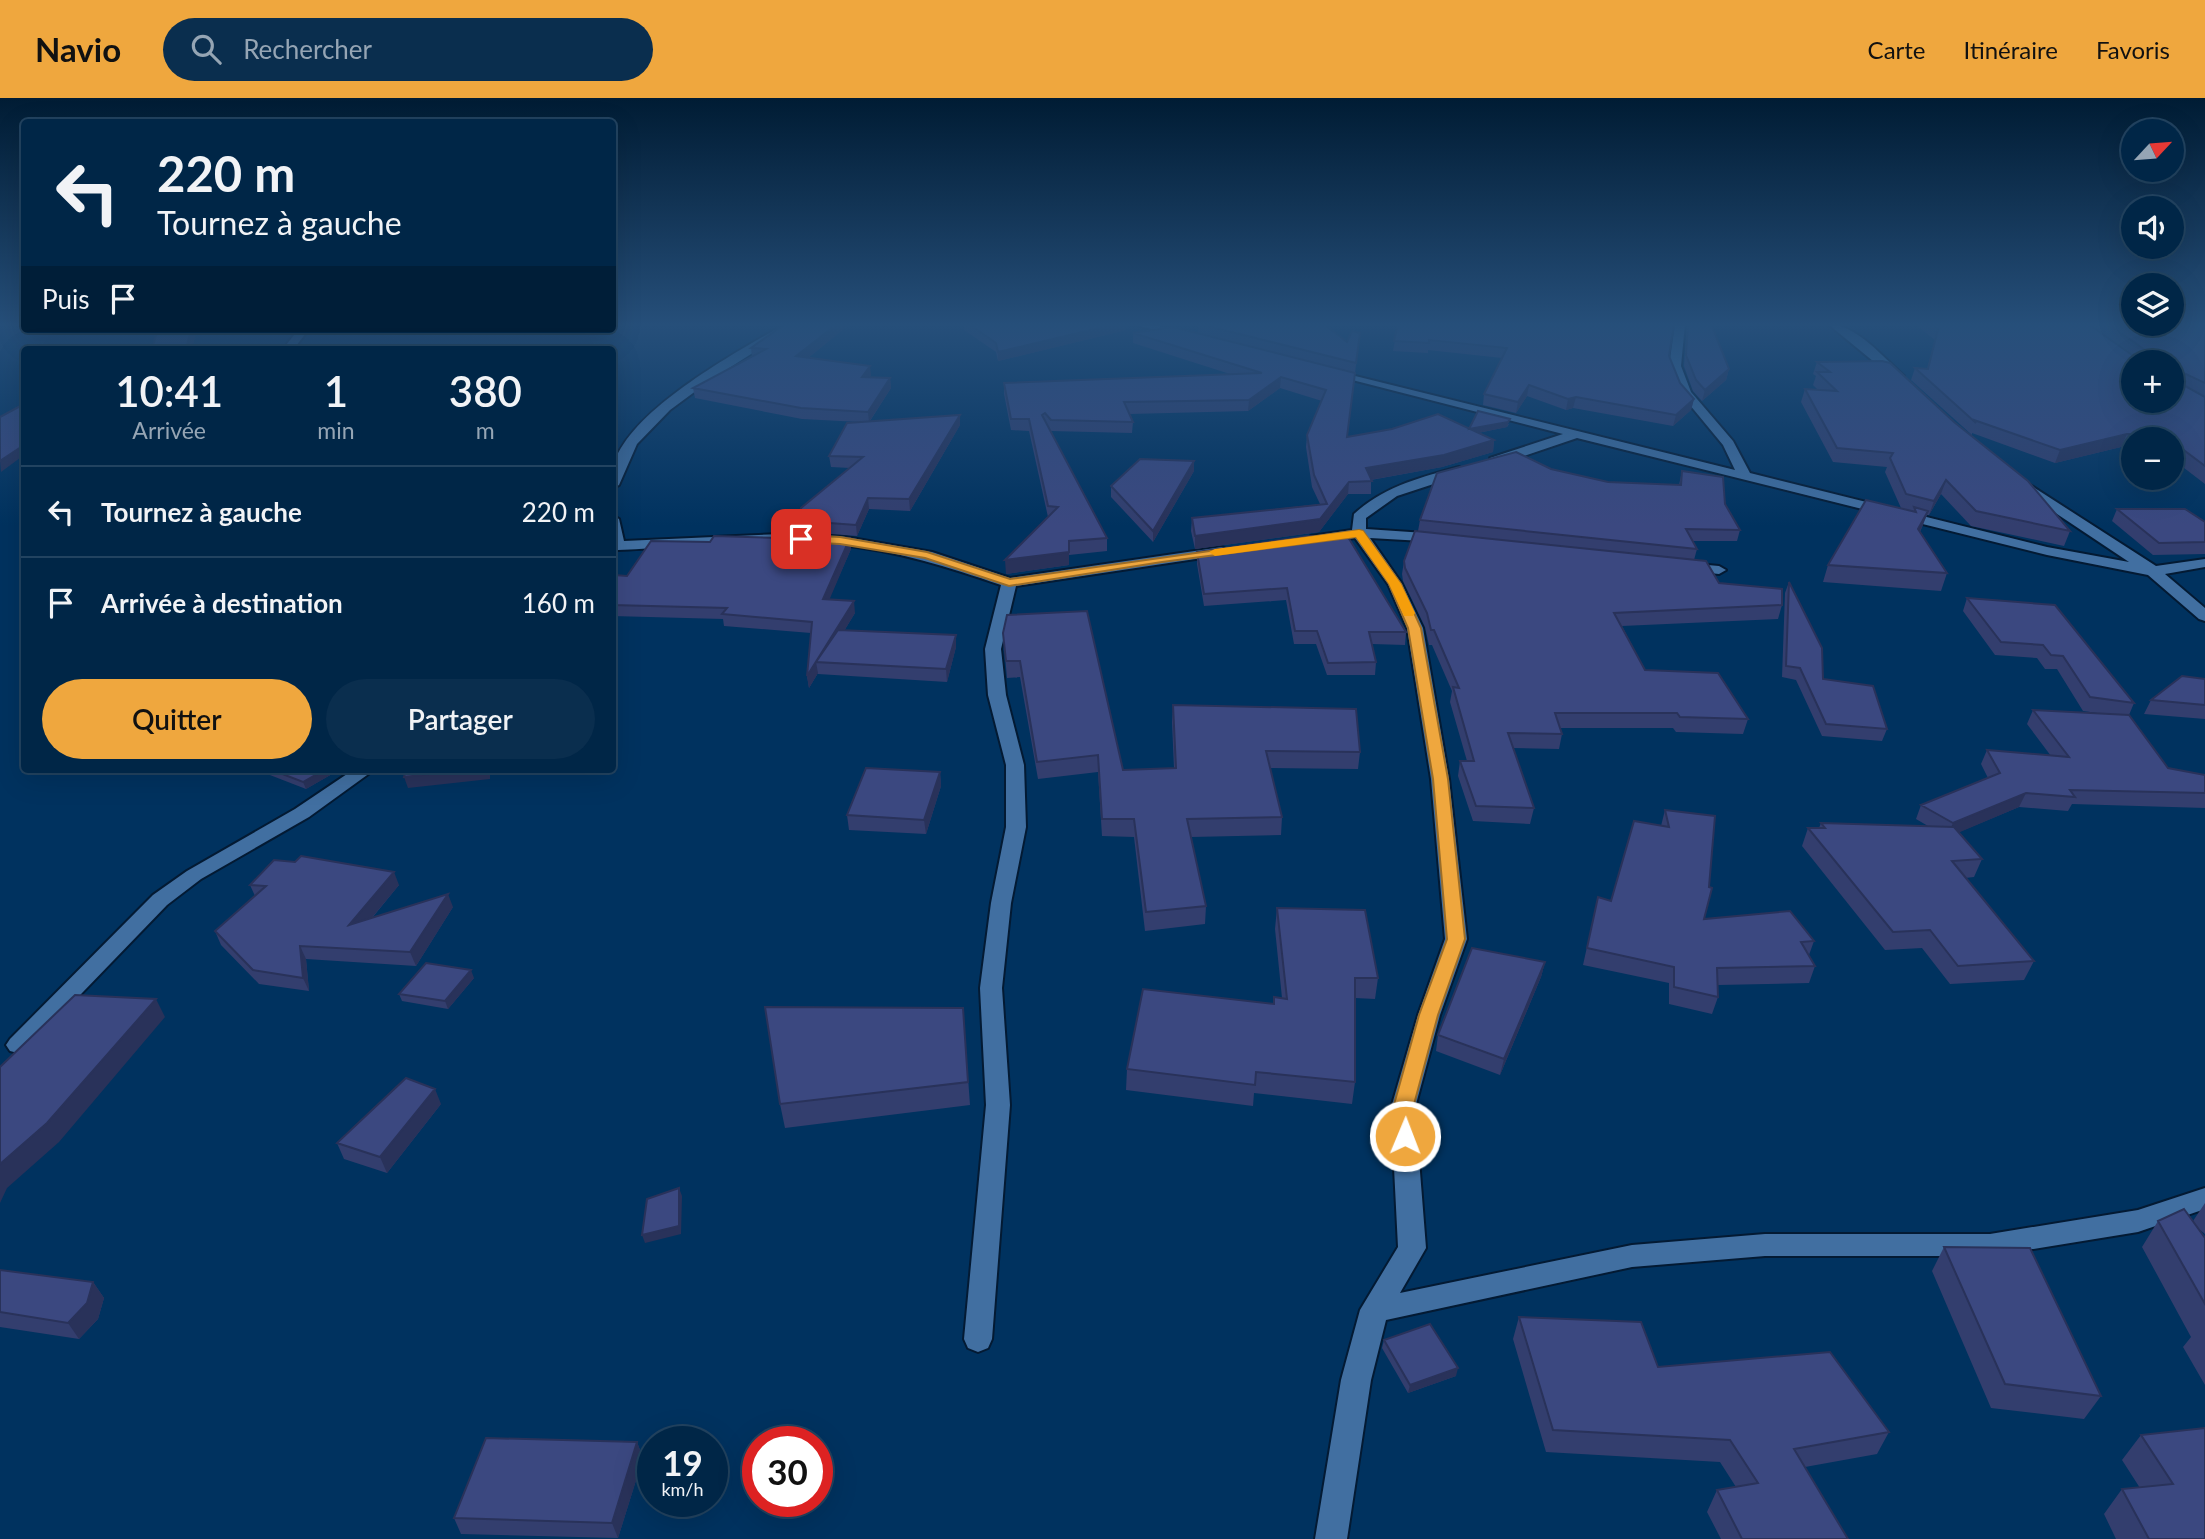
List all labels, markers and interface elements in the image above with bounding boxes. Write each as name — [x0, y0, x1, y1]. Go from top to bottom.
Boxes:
search box — [163, 18, 653, 81]
text: Navio — [35, 29, 121, 69]
icon: search — [187, 30, 225, 68]
text: Rechercher — [243, 33, 372, 65]
text: Carte — [1868, 35, 1926, 64]
text: Itinéraire — [1964, 35, 2058, 64]
text: Favoris — [2096, 35, 2170, 64]
north arrow — [2121, 119, 2184, 182]
map controls — [2121, 119, 2184, 490]
text: 220 m — [157, 144, 295, 202]
icon: left — [42, 147, 133, 238]
button: sound — [2121, 196, 2184, 259]
text: Tournez à gauche — [157, 203, 402, 242]
button: layers — [2121, 273, 2184, 336]
icon: arrive — [104, 280, 142, 318]
text: Puis — [42, 283, 90, 315]
button: + — [2121, 350, 2184, 413]
text: 10:41 — [115, 366, 223, 416]
text: 1 — [324, 366, 348, 416]
text: 380 — [449, 366, 522, 416]
text: Arrivée — [132, 416, 206, 444]
text: min — [317, 416, 355, 444]
text: m — [476, 416, 495, 444]
button: − — [2121, 427, 2184, 490]
icon: left — [42, 493, 80, 531]
text: Tournez à gauche — [101, 496, 302, 528]
text: 220 m — [522, 496, 595, 528]
pin — [771, 509, 831, 569]
icon: arrive — [782, 520, 820, 558]
icon: arrive — [42, 584, 80, 622]
text: Arrivée à destination — [101, 587, 343, 619]
text: 160 m — [522, 587, 595, 619]
button: Quitter — [42, 679, 312, 759]
button: Partager — [326, 679, 595, 759]
position arrow — [1368, 1099, 1442, 1173]
speed limit sign: 30 — [742, 1426, 833, 1517]
text: 19 — [662, 1441, 703, 1483]
text: km/h — [661, 1478, 704, 1500]

